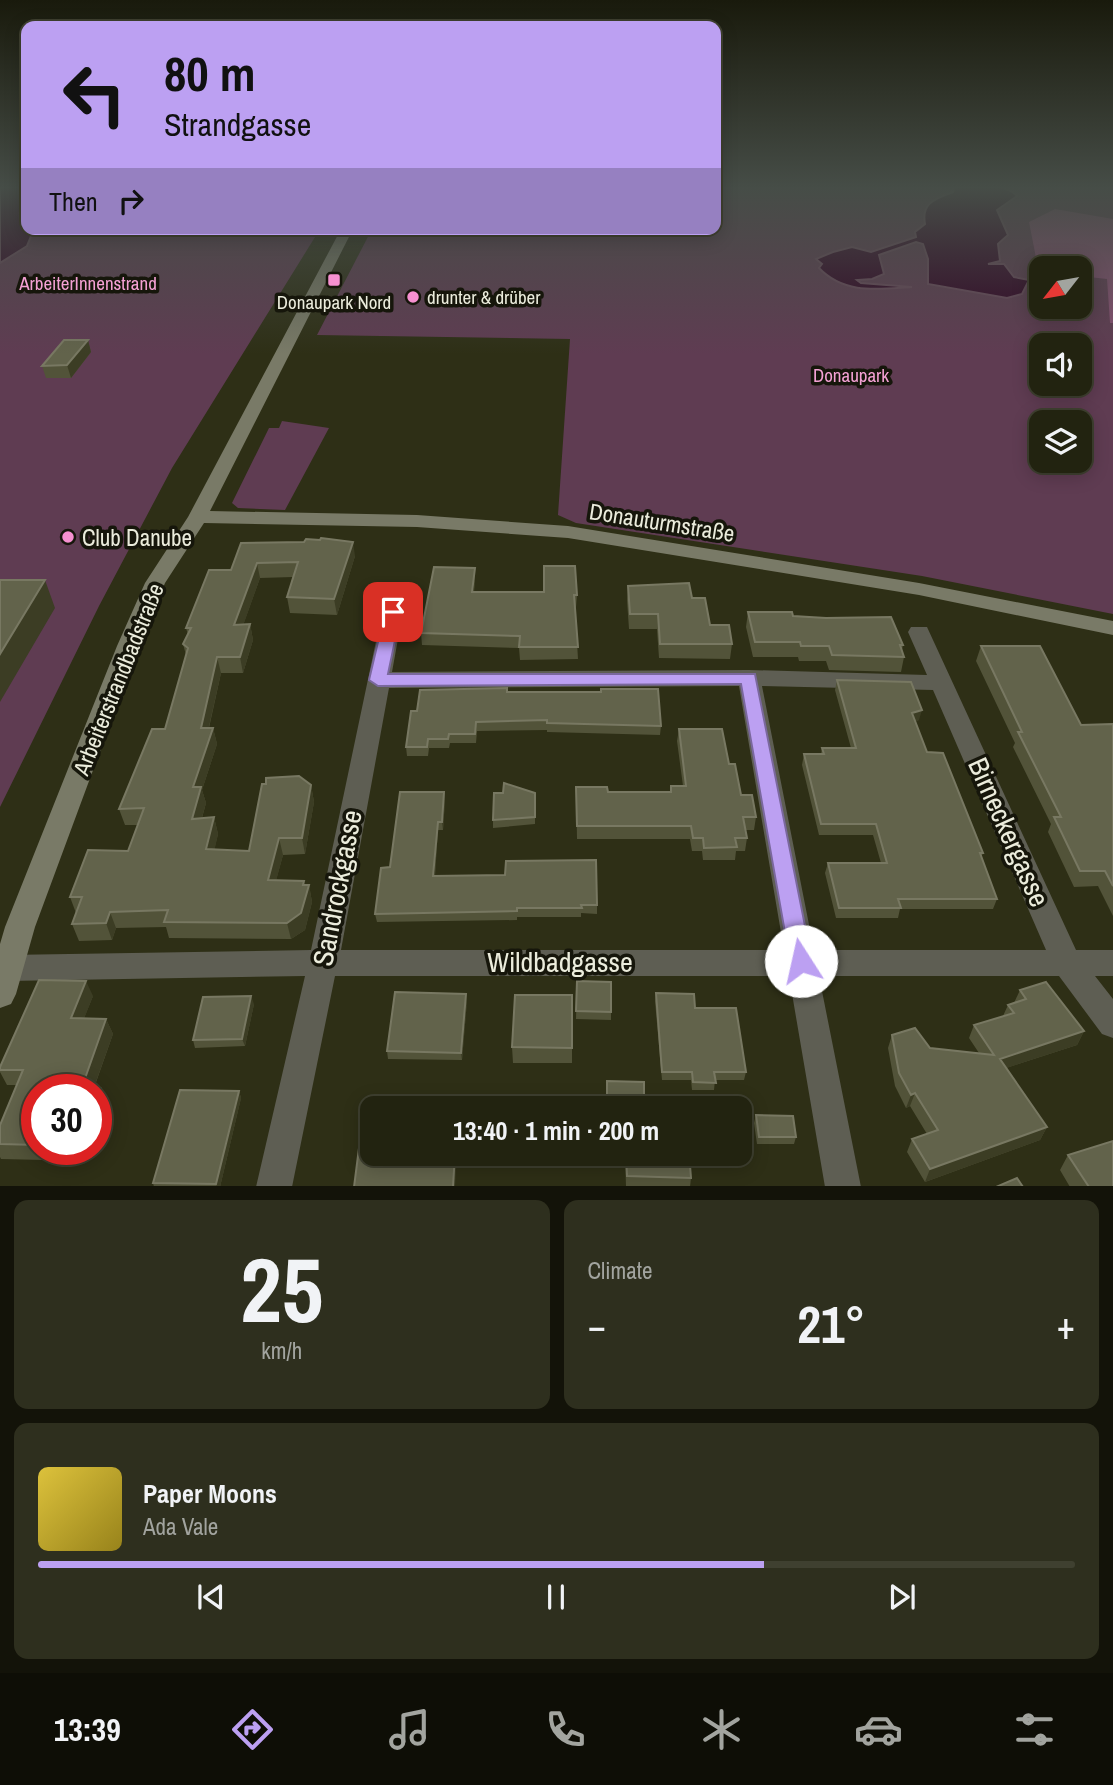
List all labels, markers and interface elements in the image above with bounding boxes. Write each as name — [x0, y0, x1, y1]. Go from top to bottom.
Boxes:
text: 80 m — [164, 40, 256, 106]
icon: left — [49, 49, 140, 140]
text: Strandgasse — [164, 103, 311, 146]
icon: right — [112, 182, 150, 220]
text: Then — [49, 184, 98, 219]
north arrow — [1029, 256, 1092, 318]
map controls — [1029, 256, 1092, 473]
park label: ArbeiterInnenstrand — [18, 270, 157, 296]
marker: Donaupark Nord — [326, 272, 342, 288]
place label: drunter & drüber — [427, 284, 541, 310]
place label: Donaupark Nord — [277, 289, 391, 315]
marker: drunter & drüber — [405, 289, 421, 305]
button: sound — [1029, 333, 1092, 396]
park label: Donaupark — [813, 362, 889, 388]
button: layers — [1029, 410, 1092, 473]
street label: Donauturmstraße — [587, 495, 737, 549]
place label: Club Danube — [82, 522, 192, 553]
marker: Club Danube — [60, 529, 76, 545]
street label: Arbeiterstrandbadstraße — [65, 578, 171, 781]
pin — [363, 582, 423, 642]
icon: arrive — [374, 593, 412, 631]
street label: Birneckergasse — [959, 751, 1059, 913]
street label: Sandrockgasse — [303, 807, 371, 969]
position arrow — [764, 924, 838, 998]
street label: Wildbadgasse — [487, 943, 633, 981]
speed limit sign: 30 — [21, 1074, 112, 1165]
text: 13:40 · 1 min · 200 m — [453, 1113, 659, 1148]
text: 25 — [240, 1228, 323, 1350]
text: Climate — [588, 1255, 652, 1286]
text: 21° — [797, 1289, 865, 1359]
text: − — [588, 1300, 606, 1351]
text: + — [1057, 1300, 1075, 1351]
text: km/h — [261, 1335, 302, 1366]
text: Paper Moons — [143, 1476, 277, 1511]
text: Ada Vale — [143, 1511, 218, 1542]
icon: previous — [192, 1578, 230, 1616]
icon: pause — [537, 1578, 575, 1616]
icon: next — [883, 1578, 921, 1616]
icon: directions — [228, 1705, 277, 1754]
icon: music — [385, 1705, 434, 1754]
icon: phone — [541, 1705, 590, 1754]
icon: climate — [697, 1705, 746, 1754]
icon: car — [854, 1705, 903, 1754]
icon: filters — [1010, 1705, 1059, 1754]
text: 13:39 — [54, 1708, 121, 1751]

